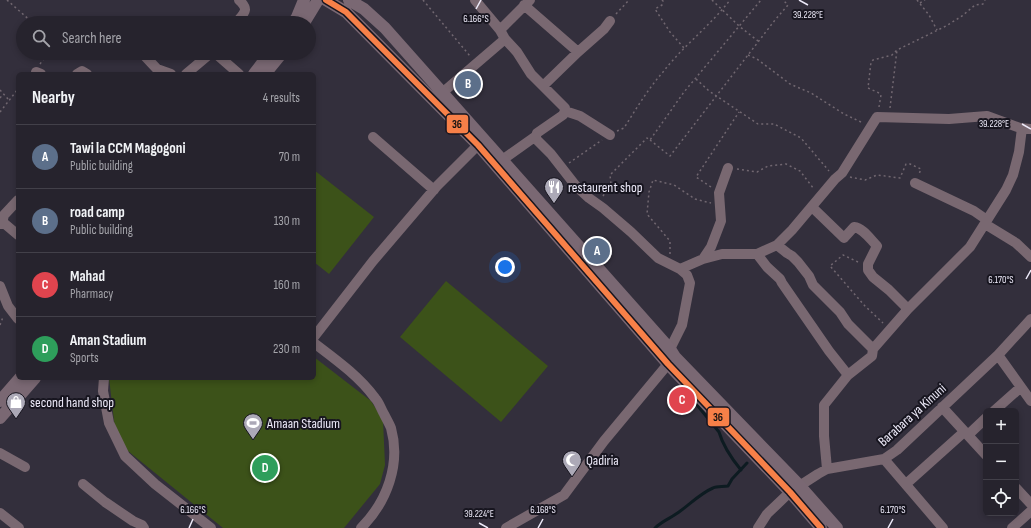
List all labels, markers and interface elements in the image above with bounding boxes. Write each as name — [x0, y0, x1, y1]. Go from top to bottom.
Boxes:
text: 39.228°E — [793, 9, 823, 21]
text: 6.166°S — [463, 13, 489, 25]
search box — [16, 16, 316, 60]
icon: search — [30, 27, 52, 49]
text: Search here — [62, 29, 122, 48]
pin: B — [455, 69, 481, 99]
text: Nearby — [32, 88, 75, 108]
text: 4 results — [263, 90, 300, 106]
line badge: 36 — [446, 114, 469, 134]
text: 36 — [452, 118, 462, 131]
text: 39.228°E — [979, 118, 1009, 130]
text: Tawi la CCM Magogoni — [70, 139, 186, 158]
text: A — [42, 149, 48, 165]
text: 70 m — [279, 149, 300, 165]
text: Public building — [70, 158, 133, 174]
restaurant icon: restaurent shop — [543, 176, 565, 204]
place label: restaurent shop — [568, 179, 643, 196]
text: road camp — [70, 203, 125, 222]
text: B — [42, 213, 48, 229]
text: 130 m — [274, 213, 300, 229]
text: Public building — [70, 222, 133, 238]
pin: A — [584, 236, 610, 266]
your location — [495, 257, 515, 277]
text: Mahad — [70, 267, 105, 286]
text: 6.170°S — [988, 274, 1014, 286]
text: C — [42, 277, 48, 293]
text: 160 m — [274, 277, 300, 293]
text: Pharmacy — [70, 286, 113, 302]
text: Aman Stadium — [70, 331, 146, 350]
text: D — [42, 341, 48, 357]
text: 230 m — [273, 341, 300, 357]
text: Sports — [70, 350, 99, 366]
street label: Barabara ya Kinuni — [874, 380, 950, 450]
pin: C — [669, 385, 695, 415]
shop icon: second hand shop — [5, 391, 27, 419]
place label: second hand shop — [30, 394, 114, 411]
line badge: 36 — [707, 407, 730, 427]
map controls — [983, 408, 1019, 516]
button: + — [983, 408, 1019, 444]
text: 36 — [713, 411, 723, 424]
sports icon: Amaan Stadium — [242, 412, 264, 440]
place label: Amaan Stadium — [266, 415, 340, 432]
button: − — [983, 444, 1019, 480]
mosque icon: Qadiria — [561, 449, 583, 477]
place label: Qadiria — [586, 452, 619, 469]
pin: D — [252, 453, 278, 483]
button: locate — [983, 480, 1019, 516]
text: 6.166°S — [180, 504, 206, 516]
text: 6.168°S — [530, 504, 556, 516]
text: 6.170°S — [880, 504, 906, 516]
text: 39.224°E — [464, 508, 494, 520]

